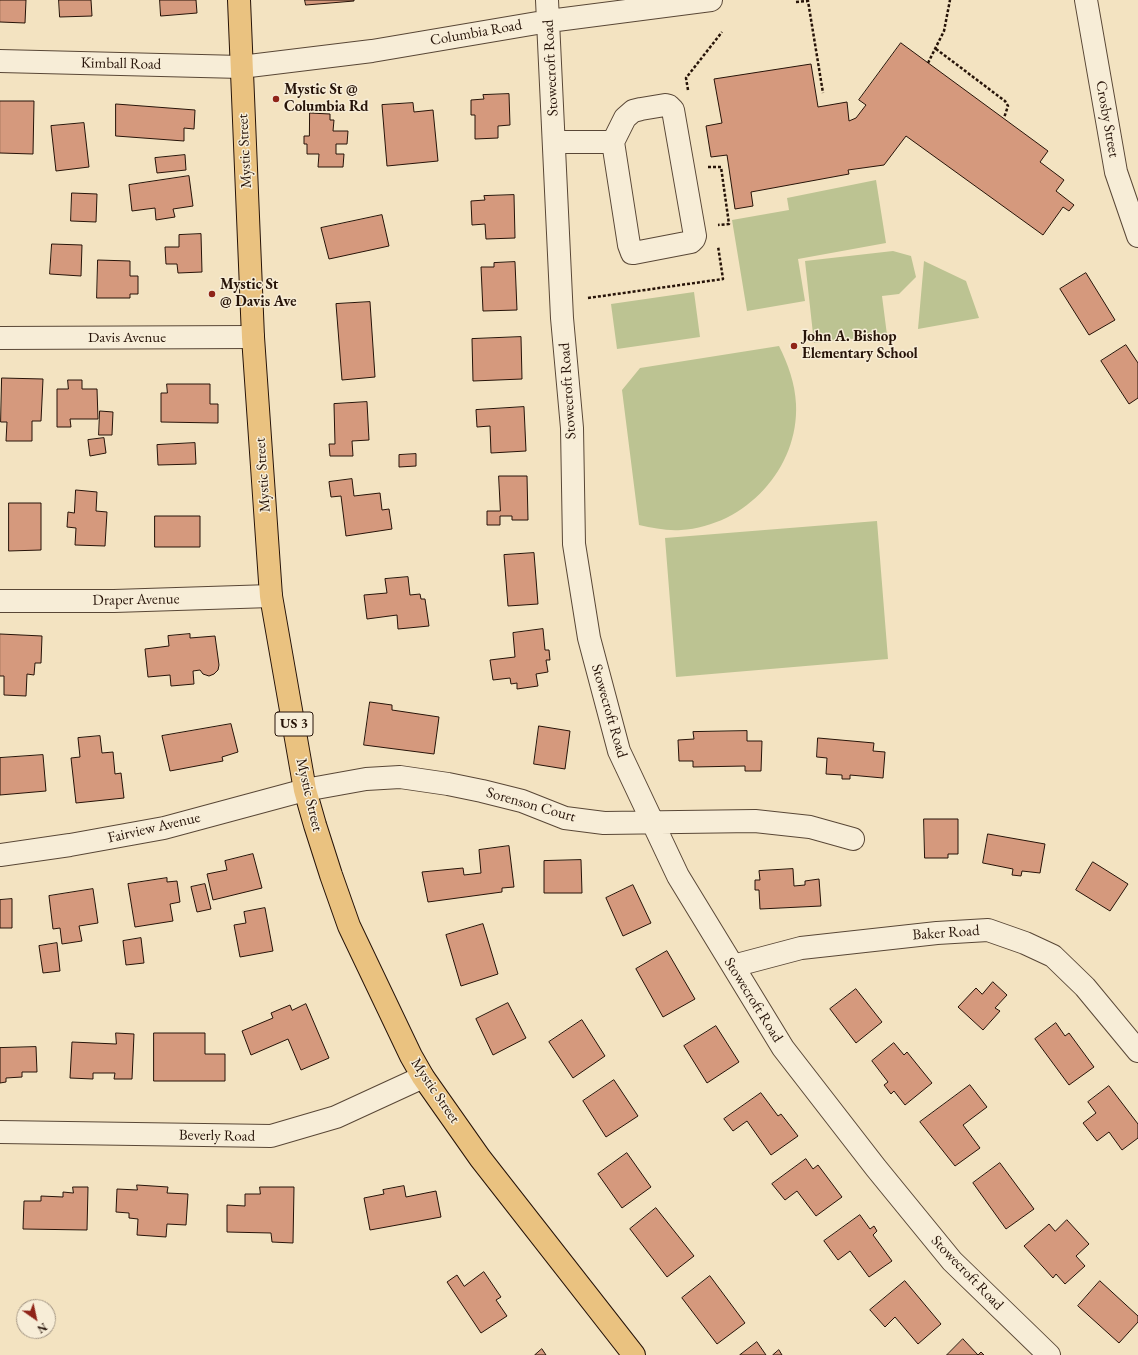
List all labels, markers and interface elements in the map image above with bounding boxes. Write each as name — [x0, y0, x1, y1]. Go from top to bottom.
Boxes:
street label: Columbia Road — [429, 16, 523, 50]
street label: Stowecroft Road — [539, 19, 563, 117]
street label: Kimball Road — [81, 54, 161, 74]
street label: Crosby Street — [1091, 79, 1123, 159]
place label: Mystic St @ Columbia Rd — [284, 81, 369, 116]
marker: Mystic St @ Columbia Rd — [271, 94, 281, 104]
street label: Mystic Street — [234, 113, 256, 189]
place label: Mystic St @ Davis Ave — [220, 276, 296, 311]
marker: Mystic St @ Davis Ave — [207, 289, 217, 299]
place label: John A. Bishop Elementary School — [802, 328, 918, 363]
street label: Davis Avenue — [88, 329, 166, 347]
marker: John A. Bishop Elementary School — [789, 341, 799, 351]
street label: Stowecroft Road — [556, 342, 580, 440]
street label: Mystic Street — [251, 437, 275, 513]
street label: Draper Avenue — [92, 590, 180, 610]
street label: Stowecroft Road — [587, 662, 631, 760]
road number: US 3 — [275, 712, 313, 736]
street label: Mystic Street — [292, 757, 326, 833]
street label: Sorenson Court — [484, 784, 578, 826]
street label: Fairview Avenue — [106, 809, 202, 847]
street label: Baker Road — [912, 922, 980, 944]
street label: Stowecroft Road — [720, 954, 786, 1046]
street label: Mystic Street — [407, 1055, 463, 1127]
street label: Beverly Road — [179, 1126, 255, 1146]
street label: Stowecroft Road — [927, 1232, 1007, 1314]
north arrow — [16, 1299, 56, 1339]
text: N — [35, 1320, 50, 1336]

